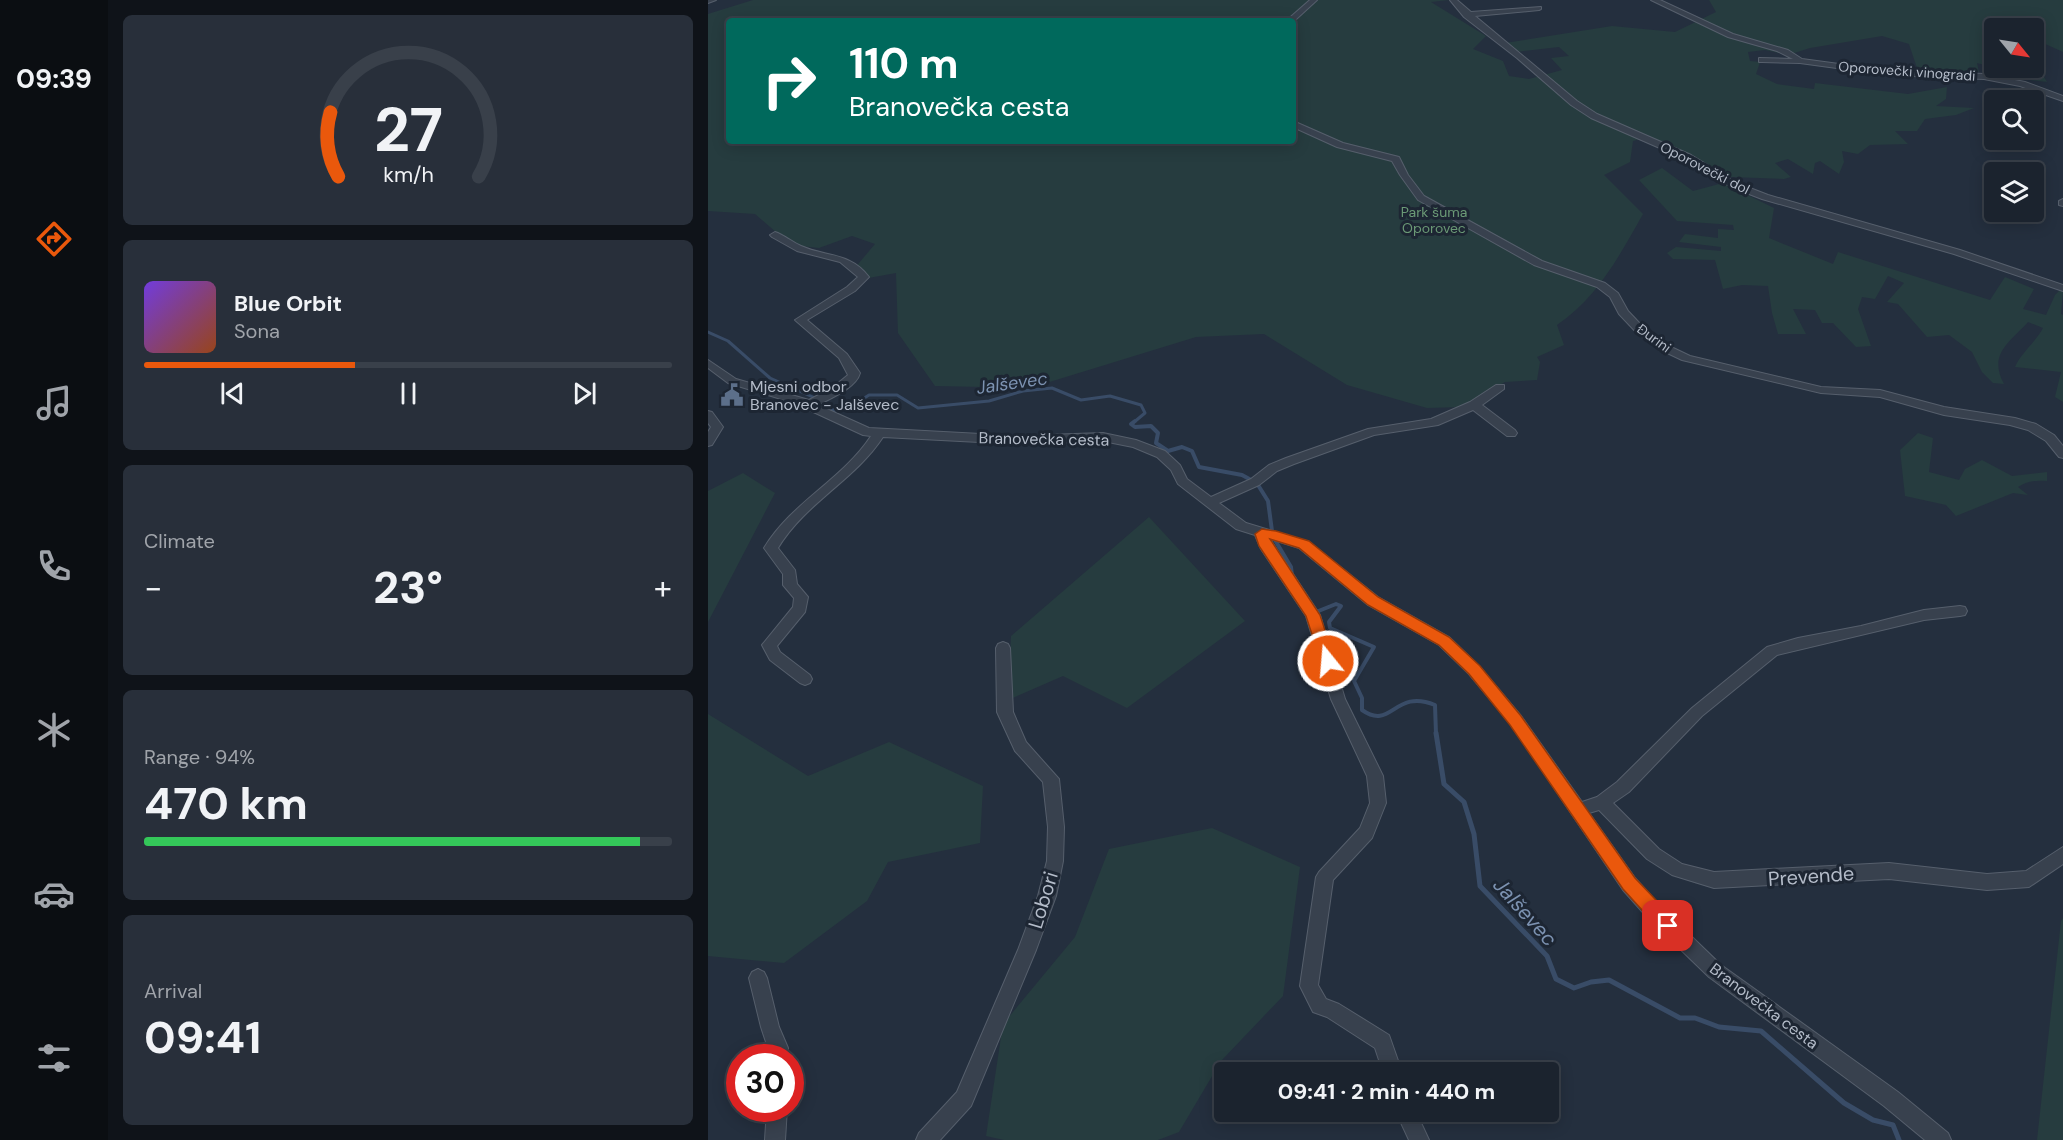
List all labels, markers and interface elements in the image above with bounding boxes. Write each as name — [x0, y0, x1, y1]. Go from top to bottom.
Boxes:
north arrow — [1984, 18, 2044, 78]
map controls — [1984, 18, 2044, 222]
text: 110 m — [849, 36, 959, 91]
icon: right — [750, 42, 828, 120]
street label: Oporovečki vinogradi — [1838, 57, 1976, 85]
text: 09:39 — [16, 61, 92, 96]
text: 27 — [373, 89, 443, 170]
text: Branovečka cesta — [849, 89, 1070, 124]
button: search — [1984, 90, 2044, 150]
street label: Oporovečki dol — [1657, 138, 1753, 198]
text: km/h — [383, 161, 433, 189]
button: layers — [1984, 162, 2044, 222]
park label: Park šuma Oporovec — [1401, 203, 1467, 237]
icon: directions — [33, 218, 75, 260]
text: Blue Orbit — [234, 289, 342, 318]
text: Sona — [234, 318, 280, 344]
street label: Đurini — [1633, 320, 1675, 356]
water label: Jalševec — [975, 366, 1049, 400]
place label: Mjesni odbor Branovec - Jalševec — [750, 376, 899, 415]
icon: previous — [216, 377, 249, 410]
icon: pause — [392, 377, 425, 410]
icon: next — [568, 377, 601, 410]
icon: music — [33, 382, 75, 424]
public building icon: Mjesni odbor Branovec - Jalševec — [719, 382, 745, 408]
street label: Branovečka cesta — [978, 427, 1110, 451]
text: Climate — [144, 528, 215, 554]
icon: phone — [33, 545, 75, 587]
text: 23° — [373, 558, 443, 617]
text: − — [144, 566, 162, 609]
text: + — [654, 566, 672, 609]
position arrow — [1296, 629, 1360, 693]
icon: climate — [33, 709, 75, 751]
text: Range · 94% — [144, 744, 255, 770]
text: 470 km — [144, 774, 308, 833]
street label: Prevende — [1767, 860, 1855, 892]
street label: Lobori — [1022, 868, 1064, 932]
water label: Jalševec — [1487, 872, 1563, 952]
icon: car — [33, 873, 75, 915]
pin — [1642, 900, 1693, 951]
icon: arrive — [1651, 909, 1684, 942]
street label: Branovečka cesta — [1705, 958, 1823, 1054]
text: Arrival — [144, 978, 202, 1004]
text: 09:41 — [144, 1008, 261, 1067]
icon: filters — [33, 1037, 75, 1079]
speed limit sign: 30 — [726, 1044, 804, 1122]
text: 09:41 · 2 min · 440 m — [1278, 1077, 1495, 1106]

